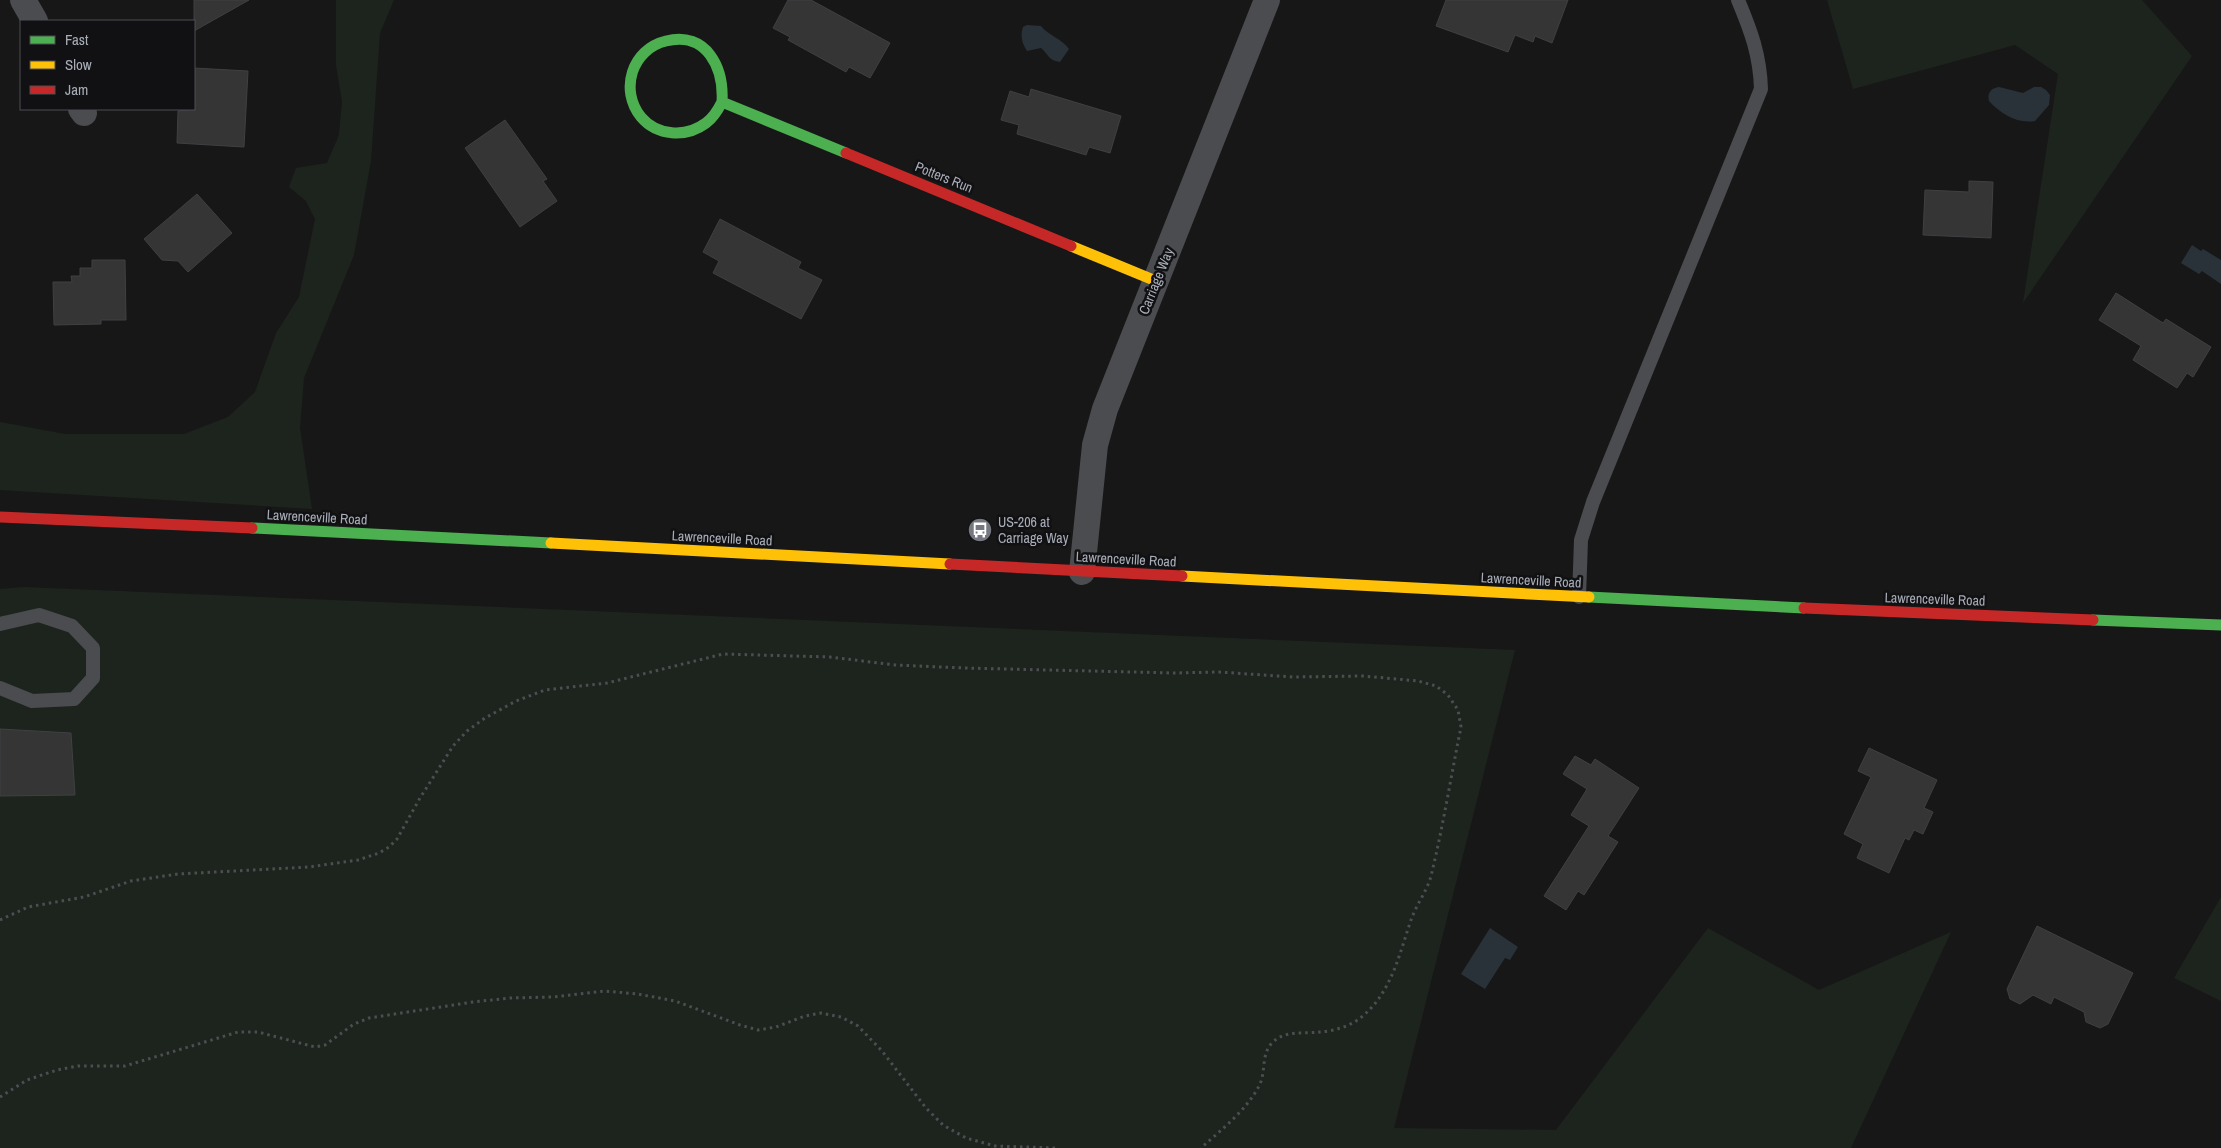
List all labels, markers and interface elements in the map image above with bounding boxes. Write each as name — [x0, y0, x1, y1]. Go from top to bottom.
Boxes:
legend — [20, 20, 195, 110]
text: Fast — [65, 29, 89, 50]
text: Slow — [65, 54, 92, 75]
text: Jam — [65, 79, 88, 100]
street label: Potters Run — [913, 157, 975, 197]
street label: Carriage Way — [1134, 245, 1178, 317]
street label: Lawrenceville Road — [266, 505, 368, 529]
place label: US-206 at Carriage Way — [998, 513, 1069, 547]
bus stop icon: US-206 at Carriage Way — [967, 517, 993, 543]
street label: Lawrenceville Road — [671, 526, 773, 550]
street label: Lawrenceville Road — [1075, 547, 1177, 571]
street label: Lawrenceville Road — [1480, 568, 1582, 592]
street label: Lawrenceville Road — [1884, 588, 1986, 610]

